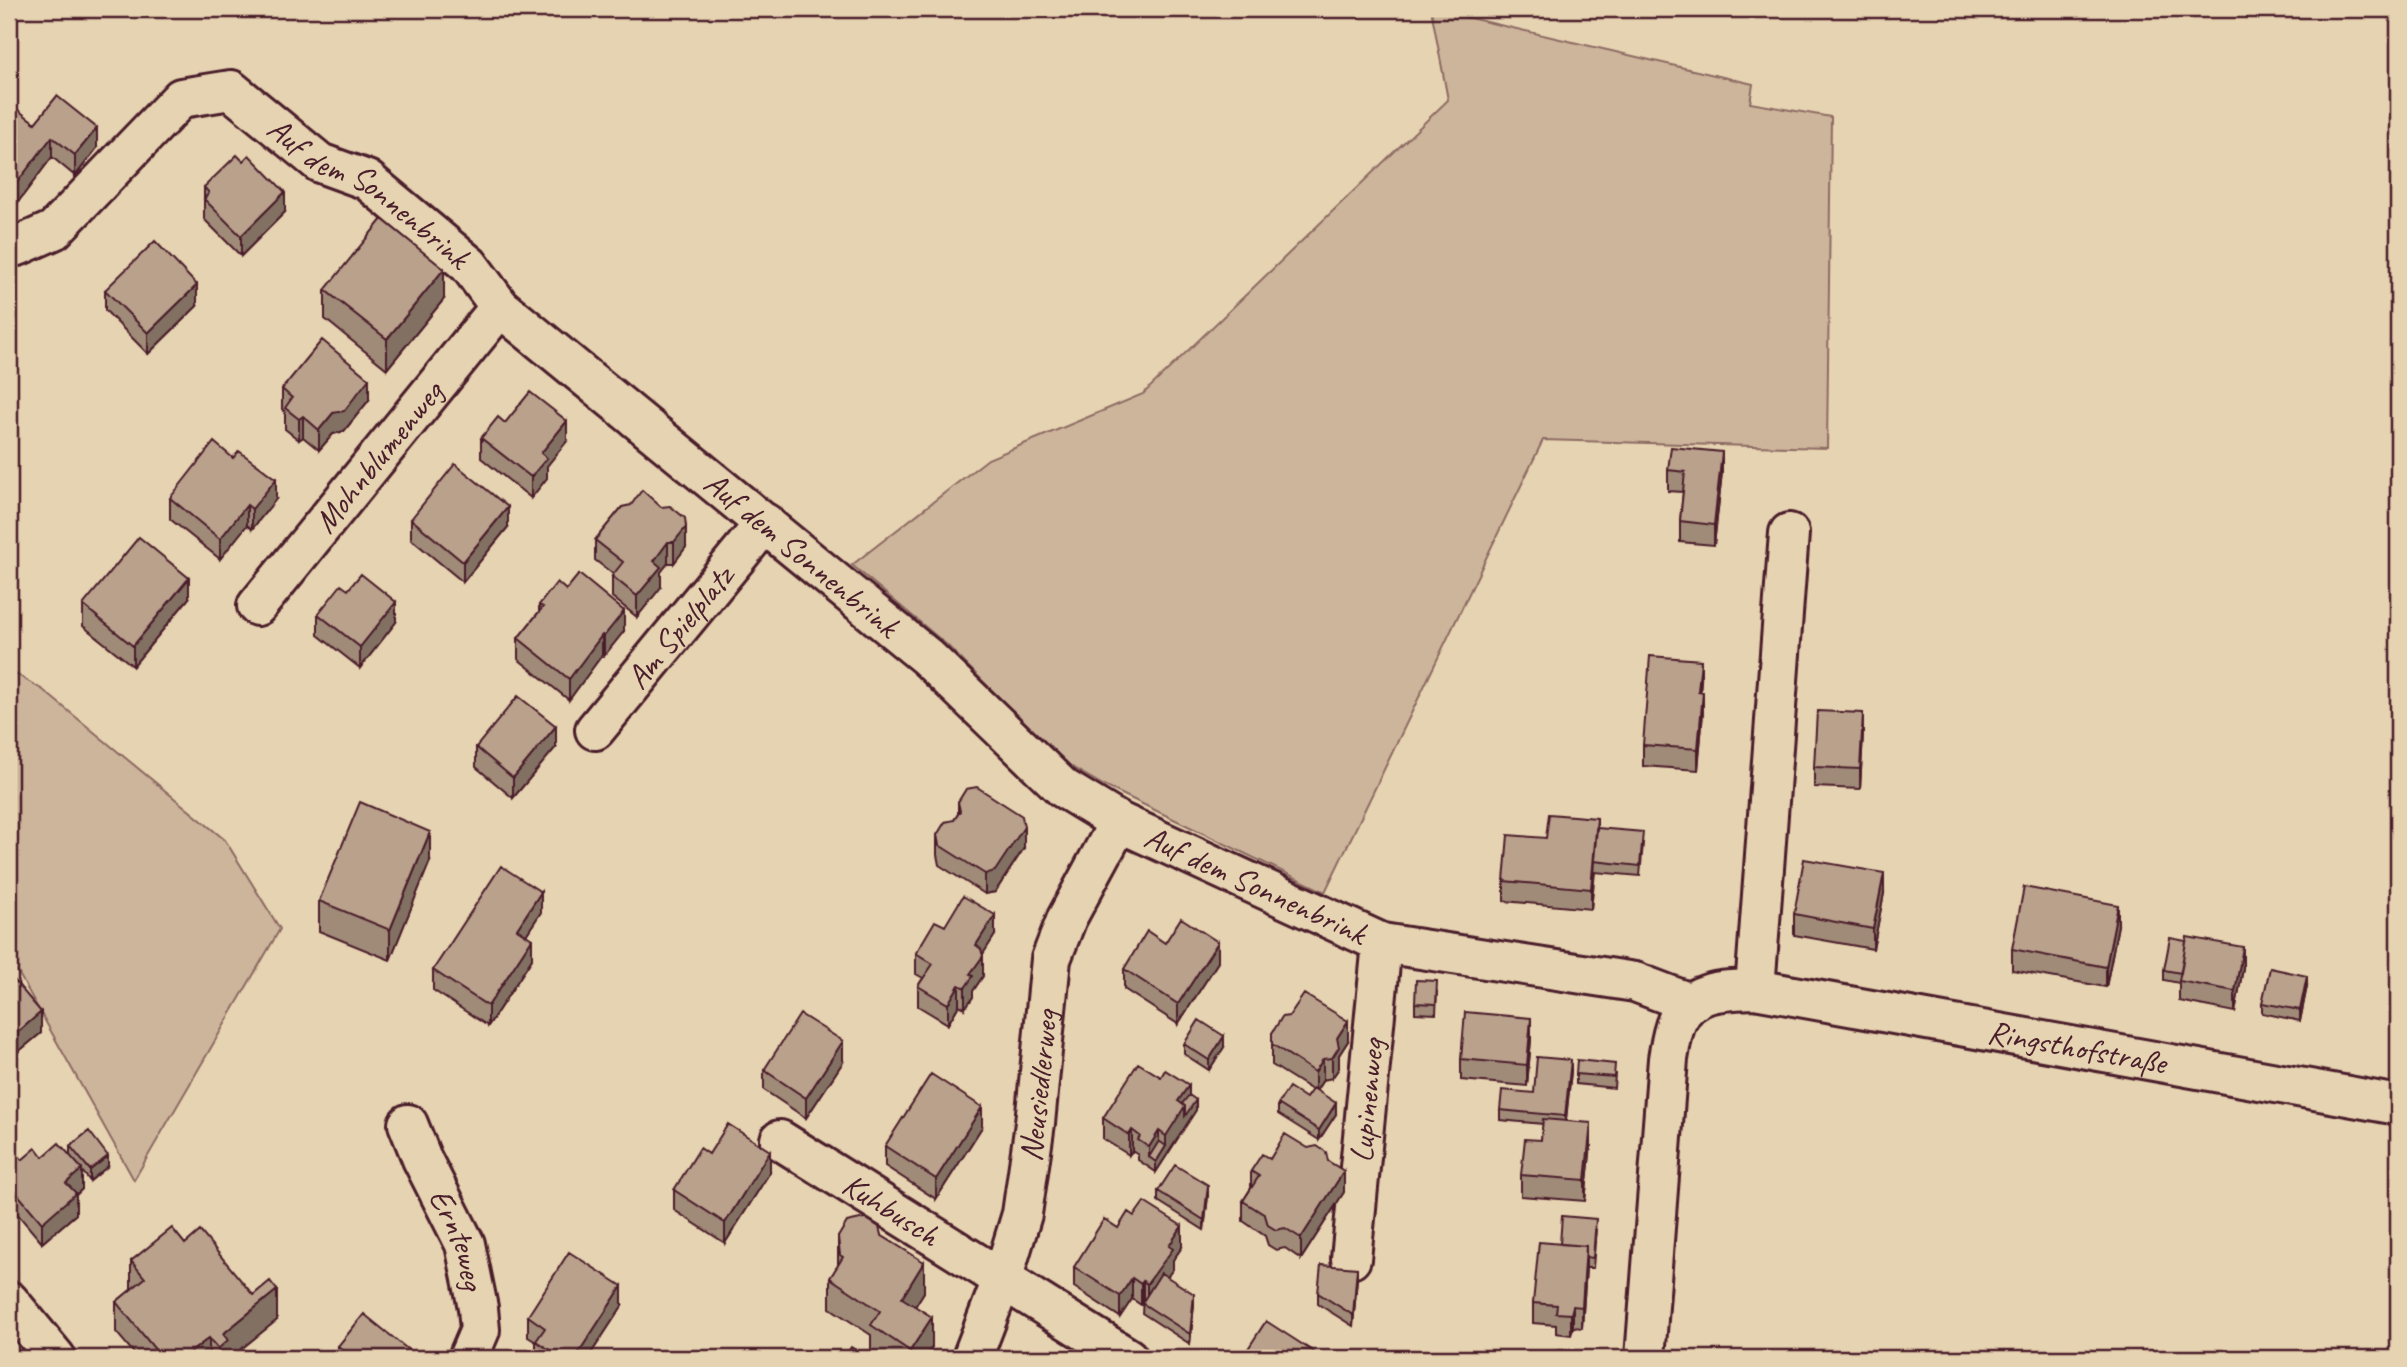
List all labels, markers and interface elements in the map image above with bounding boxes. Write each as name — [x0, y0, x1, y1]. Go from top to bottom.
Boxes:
street label: Auf dem Sonnenbrink — [259, 108, 480, 279]
street label: Mohnblumenweg — [304, 371, 454, 541]
street label: Auf dem Sonnenbrink — [696, 462, 909, 648]
street label: Am Spielplatz — [617, 554, 745, 697]
street label: Auf dem Sonnenbrink — [1138, 816, 1375, 955]
street label: Neusiedlerweg — [1009, 1006, 1067, 1164]
street label: Ringsthofstraße — [1984, 1010, 2172, 1084]
street label: Lupinenweg — [1340, 1035, 1394, 1164]
street label: Kuhbusch — [835, 1163, 949, 1257]
street label: Ernteweg — [419, 1181, 495, 1295]

